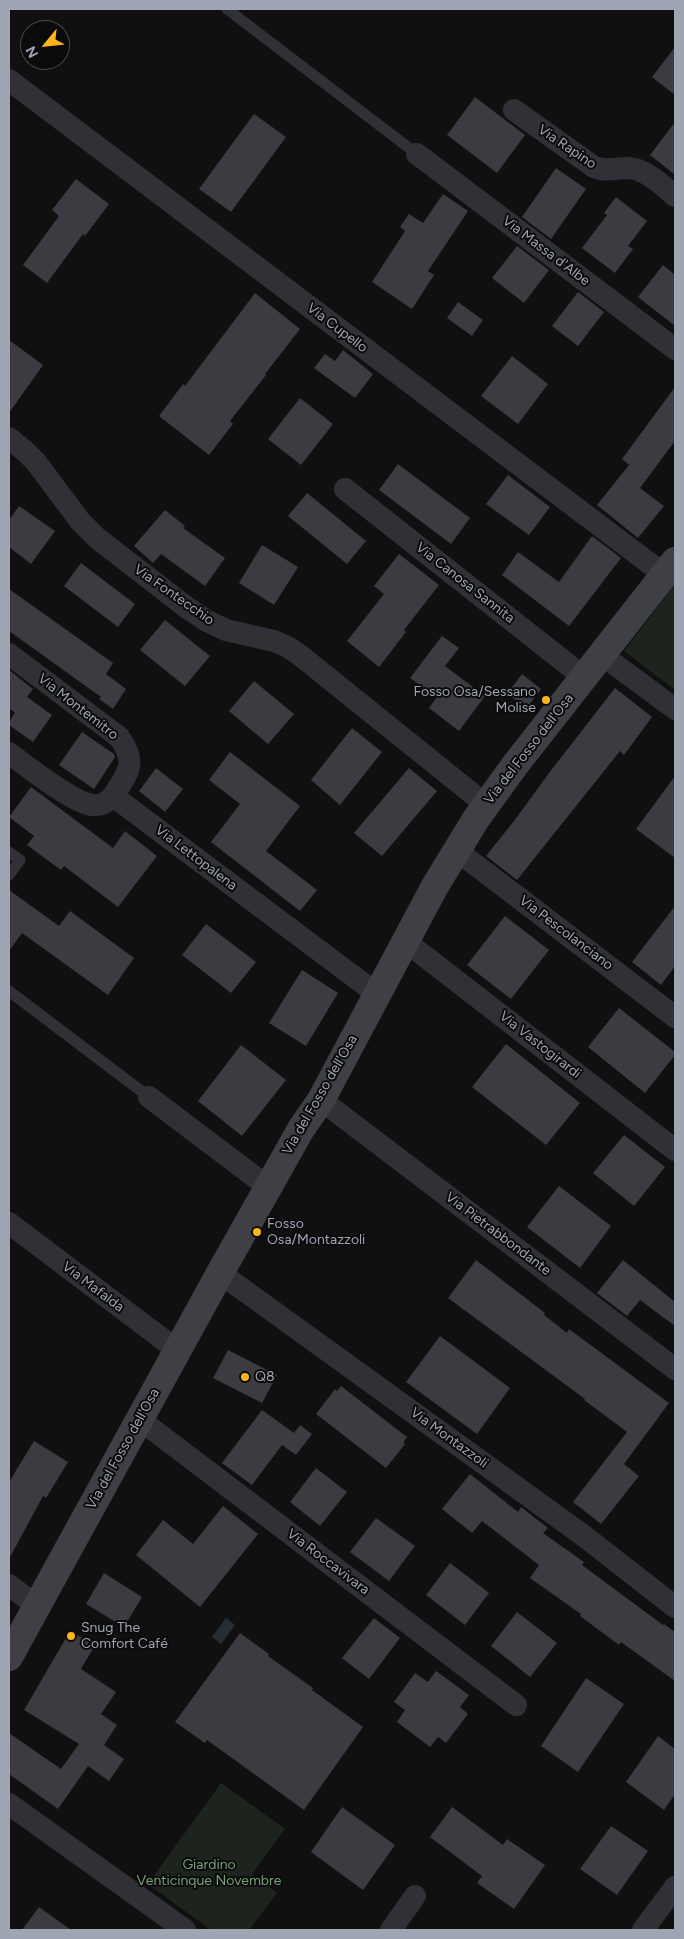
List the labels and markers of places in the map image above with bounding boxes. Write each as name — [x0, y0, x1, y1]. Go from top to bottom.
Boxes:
place label: Fosso Osa/Sessano Molise — [413, 684, 536, 716]
marker: Fosso Osa/Sessano Molise — [540, 694, 552, 706]
place label: Fosso Osa/Montazzoli — [267, 1216, 365, 1248]
marker: Fosso Osa/Montazzoli — [251, 1226, 263, 1238]
place label: Q8 — [255, 1369, 275, 1385]
marker: Q8 — [239, 1371, 251, 1383]
place label: Snug The Comfort Café — [81, 1620, 168, 1652]
marker: Snug The Comfort Café — [65, 1630, 77, 1642]

